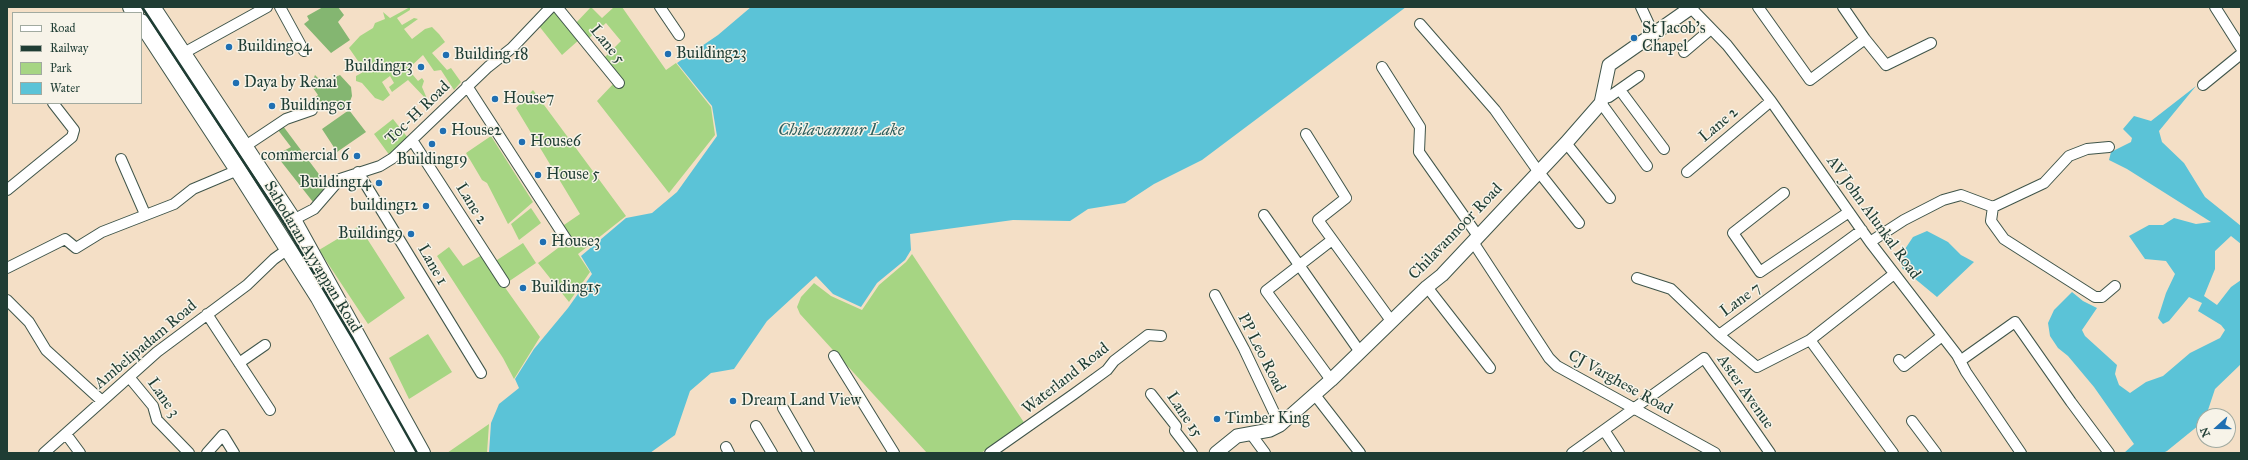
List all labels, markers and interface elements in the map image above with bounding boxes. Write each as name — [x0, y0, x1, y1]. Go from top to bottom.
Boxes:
legend — [12, 12, 142, 104]
place label: St Jacob's Chapel — [1642, 19, 1706, 57]
text: Road — [50, 21, 76, 35]
street label: Lane 5 — [585, 22, 629, 68]
marker: St Jacob's Chapel — [1629, 33, 1639, 43]
place label: Building04 — [237, 37, 312, 57]
text: Railway — [50, 41, 88, 55]
marker: Building04 — [224, 42, 234, 52]
place label: Building23 — [676, 44, 747, 64]
place label: Building 18 — [454, 45, 529, 65]
marker: Building23 — [663, 49, 673, 59]
marker: Building 18 — [441, 50, 451, 60]
place label: Building13 — [344, 57, 413, 77]
text: Park — [50, 61, 72, 75]
marker: Building13 — [416, 62, 426, 72]
place label: Daya by Renai — [244, 73, 337, 93]
street label: Toc-H Road — [382, 77, 454, 149]
marker: Daya by Renai — [231, 78, 241, 88]
text: Water — [50, 81, 80, 95]
place label: House7 — [503, 89, 554, 109]
marker: House7 — [490, 94, 500, 104]
place label: Building01 — [280, 96, 352, 116]
marker: Building01 — [267, 101, 277, 111]
street label: Lane 2 — [1696, 103, 1742, 147]
place label: House2 — [451, 121, 502, 141]
water label: Chilavannur Lake — [778, 121, 904, 141]
marker: House2 — [438, 126, 448, 136]
place label: House6 — [530, 132, 581, 152]
marker: House6 — [517, 137, 527, 147]
marker: Building19 — [427, 139, 437, 149]
place label: commercial 6 — [261, 146, 349, 166]
place label: Building19 — [396, 150, 468, 170]
marker: commercial 6 — [352, 151, 362, 161]
street label: AV John Alunkal Road — [1822, 153, 1924, 283]
place label: House 5 — [546, 165, 600, 185]
marker: House 5 — [533, 170, 543, 180]
place label: Building14 — [299, 173, 371, 193]
street label: Sahodaran Ayyappan Road — [259, 178, 365, 336]
marker: Building14 — [374, 178, 384, 188]
street label: Lane 2 — [451, 180, 491, 228]
street label: Chilavannoor Road — [1405, 180, 1507, 284]
place label: building12 — [350, 196, 418, 216]
marker: building12 — [421, 201, 431, 211]
place label: Building9 — [338, 224, 403, 244]
marker: Building9 — [406, 229, 416, 239]
place label: House3 — [551, 232, 600, 252]
marker: House3 — [538, 237, 548, 247]
street label: Lane 1 — [413, 241, 451, 289]
place label: Building15 — [531, 278, 601, 298]
street label: Lane 7 — [1717, 279, 1765, 321]
marker: Building15 — [518, 283, 528, 293]
street label: Ambelipadam Road — [91, 297, 201, 393]
street label: PP Leo Road — [1233, 310, 1289, 396]
street label: Waterland Road — [1019, 339, 1113, 419]
street label: CJ Varghese Road — [1564, 346, 1676, 420]
street label: Aster Avenue — [1712, 351, 1778, 433]
street label: Lane 3 — [143, 375, 183, 421]
street label: Lane 15 — [1162, 388, 1206, 442]
place label: Dream Land View — [741, 391, 861, 411]
marker: Dream Land View — [728, 396, 738, 406]
north arrow — [2196, 408, 2236, 448]
place label: Timber King — [1225, 409, 1309, 429]
marker: Timber King — [1212, 414, 1222, 424]
text: N — [2198, 425, 2213, 439]

